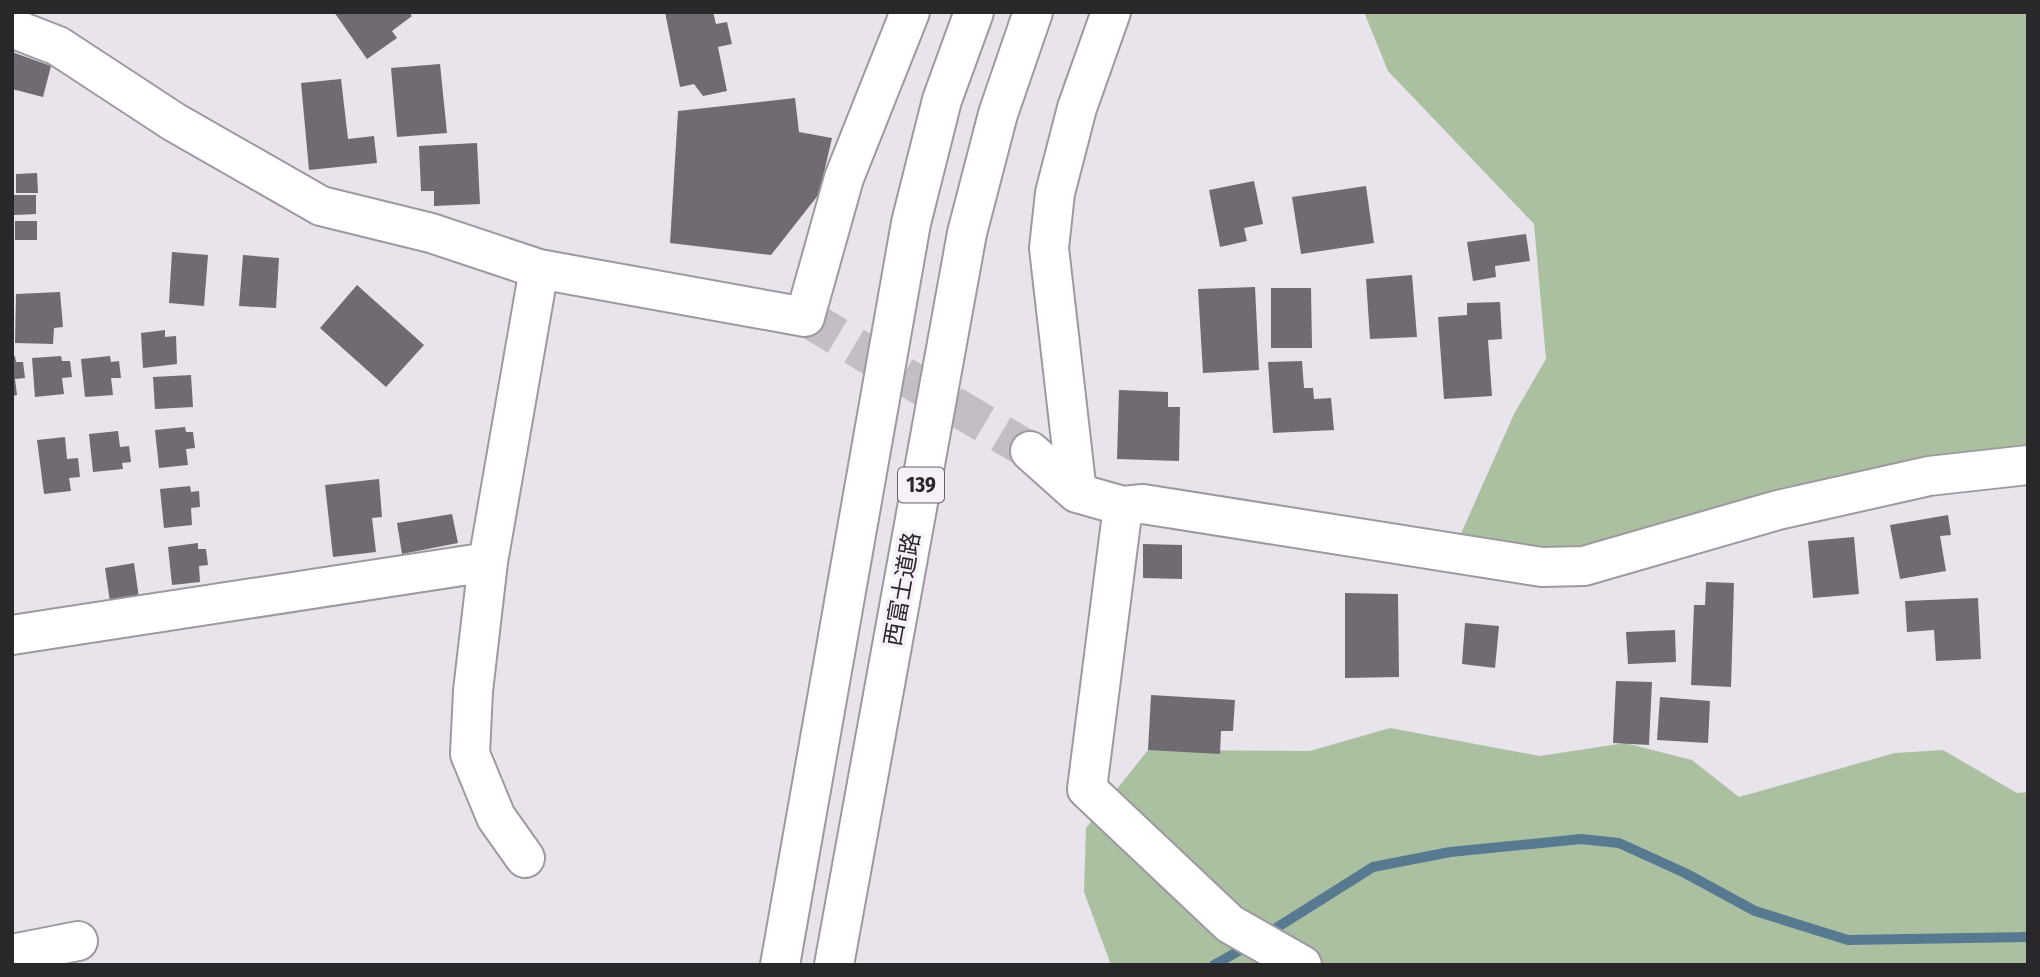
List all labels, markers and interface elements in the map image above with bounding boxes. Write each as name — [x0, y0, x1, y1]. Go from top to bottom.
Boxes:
road number: 139 — [898, 468, 944, 503]
street label: 西富士道路 — [878, 530, 926, 648]

